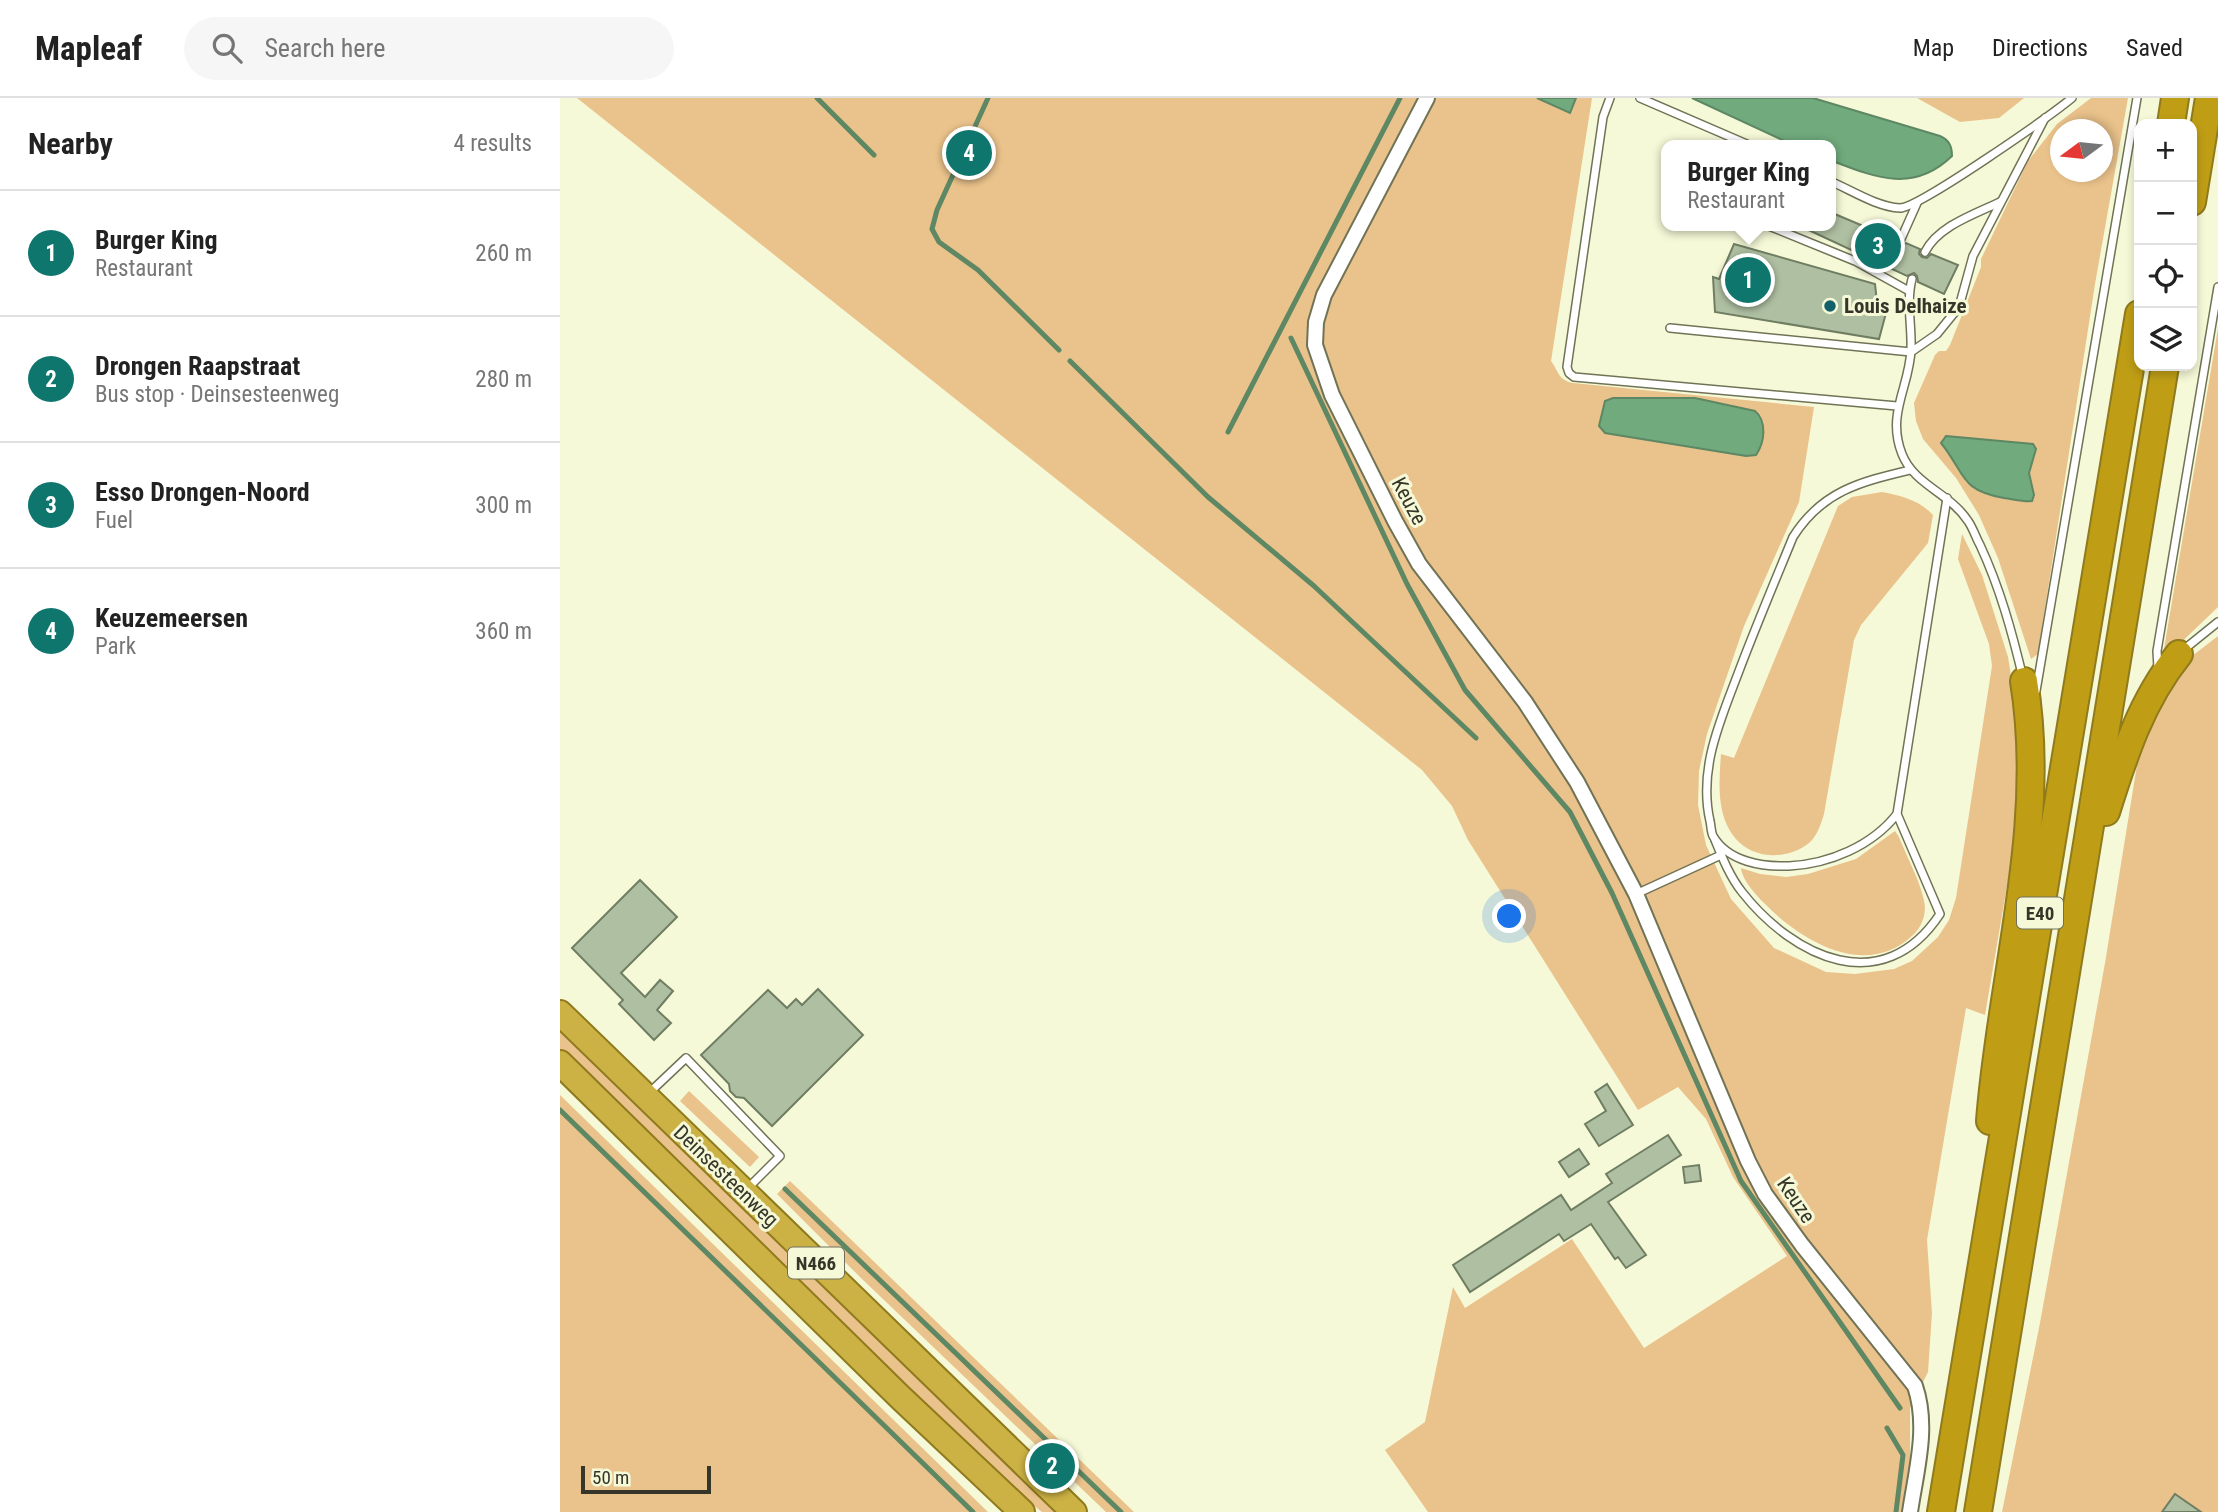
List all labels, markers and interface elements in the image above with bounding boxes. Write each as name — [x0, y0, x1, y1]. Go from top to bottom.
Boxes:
search box — [184, 17, 674, 80]
text: Mapleaf — [35, 29, 142, 68]
icon: search — [208, 29, 246, 67]
text: Search here — [264, 33, 385, 63]
text: Map — [1913, 34, 1954, 62]
text: Directions — [1992, 34, 2088, 62]
text: Saved — [2126, 34, 2183, 62]
north arrow — [2050, 119, 2113, 182]
map controls — [2134, 119, 2197, 371]
button: + — [2134, 119, 2197, 182]
text: Nearby — [28, 126, 113, 161]
pin: 4 — [946, 127, 992, 179]
text: 4 results — [454, 130, 532, 157]
popup — [1661, 140, 1836, 231]
text: Burger King — [1687, 157, 1810, 187]
button: − — [2134, 182, 2197, 245]
text: Restaurant — [1687, 187, 1785, 214]
pin: 3 — [1855, 220, 1901, 272]
text: Burger King — [95, 225, 218, 255]
text: 1 — [45, 240, 57, 267]
text: 260 m — [475, 240, 532, 267]
button: locate — [2134, 245, 2197, 308]
pin: 1 — [1725, 254, 1771, 306]
text: Restaurant — [95, 255, 193, 282]
place label: Louis Delhaize — [1844, 294, 1967, 318]
marker: Louis Delhaize — [1822, 298, 1838, 314]
button: layers — [2134, 308, 2197, 371]
text: Drongen Raapstraat — [95, 351, 300, 381]
text: 2 — [45, 366, 57, 393]
text: 280 m — [475, 366, 532, 393]
text: Bus stop · Deinsesteenweg — [95, 381, 339, 408]
street label: Keuze — [1387, 473, 1431, 529]
text: Esso Drongen-Noord — [95, 477, 310, 507]
text: 3 — [45, 492, 57, 519]
text: 300 m — [475, 492, 532, 519]
text: Fuel — [95, 507, 133, 534]
text: Keuzemeersen — [95, 603, 248, 633]
text: 4 — [45, 618, 57, 645]
text: 360 m — [475, 618, 532, 645]
text: Park — [95, 633, 136, 660]
road number: E40 — [2017, 898, 2063, 928]
your location — [1492, 899, 1526, 933]
street label: Deinsesteenweg — [669, 1120, 783, 1232]
street label: Keuze — [1772, 1173, 1820, 1228]
road number: N466 — [788, 1247, 844, 1278]
pin: 2 — [1029, 1440, 1075, 1492]
scale bar — [581, 1463, 710, 1495]
text: 50 m — [592, 1466, 629, 1489]

